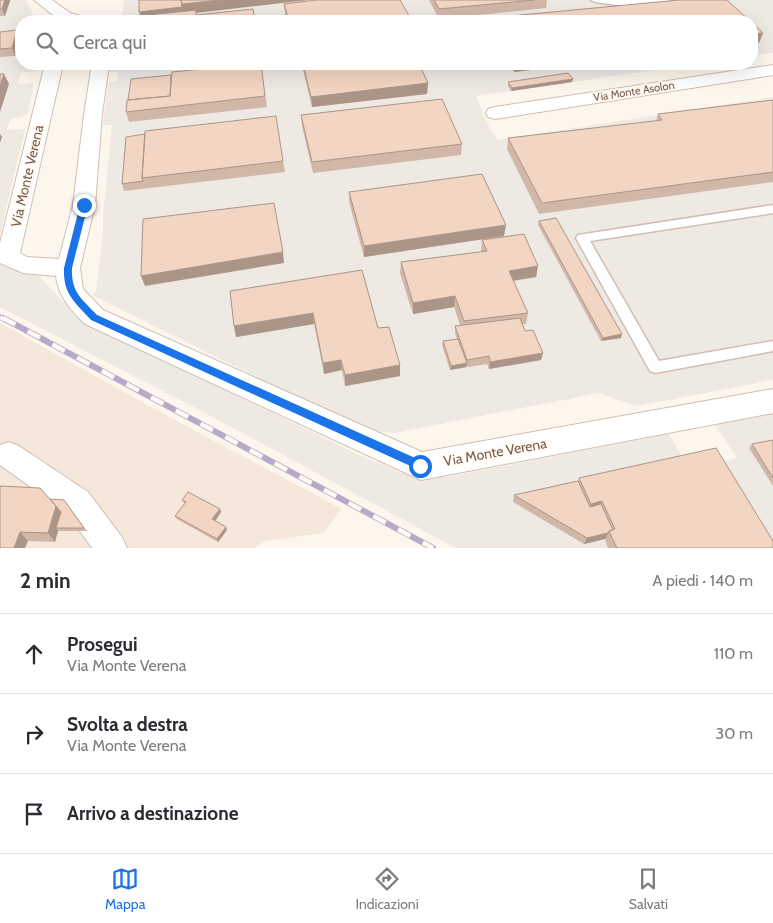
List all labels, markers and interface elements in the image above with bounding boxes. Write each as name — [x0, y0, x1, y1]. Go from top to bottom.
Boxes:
search box — [15, 15, 758, 70]
icon: search — [33, 29, 61, 57]
text: Cerca qui — [73, 31, 147, 54]
street label: Via Monte Asolon — [592, 78, 676, 104]
street label: Via Monte Verena — [6, 123, 48, 229]
route end — [73, 194, 96, 217]
street label: Via Monte Verena — [442, 434, 548, 470]
route start — [409, 455, 432, 478]
text: 2 min — [20, 568, 71, 593]
text: A piedi · 140 m — [653, 571, 753, 590]
text: Prosegui — [67, 633, 138, 656]
icon: ahead — [20, 640, 48, 668]
text: 110 m — [714, 644, 753, 663]
text: Via Monte Verena — [67, 656, 186, 675]
text: Svolta a destra — [67, 713, 188, 736]
icon: right — [20, 720, 48, 748]
text: 30 m — [716, 724, 753, 743]
text: Via Monte Verena — [67, 736, 186, 755]
icon: arrive — [20, 800, 48, 828]
text: Arrivo a destinazione — [67, 802, 238, 825]
tab: Mappa — [105, 865, 145, 913]
tab: Indicazioni — [355, 865, 419, 913]
tab: Salvati — [629, 865, 668, 913]

